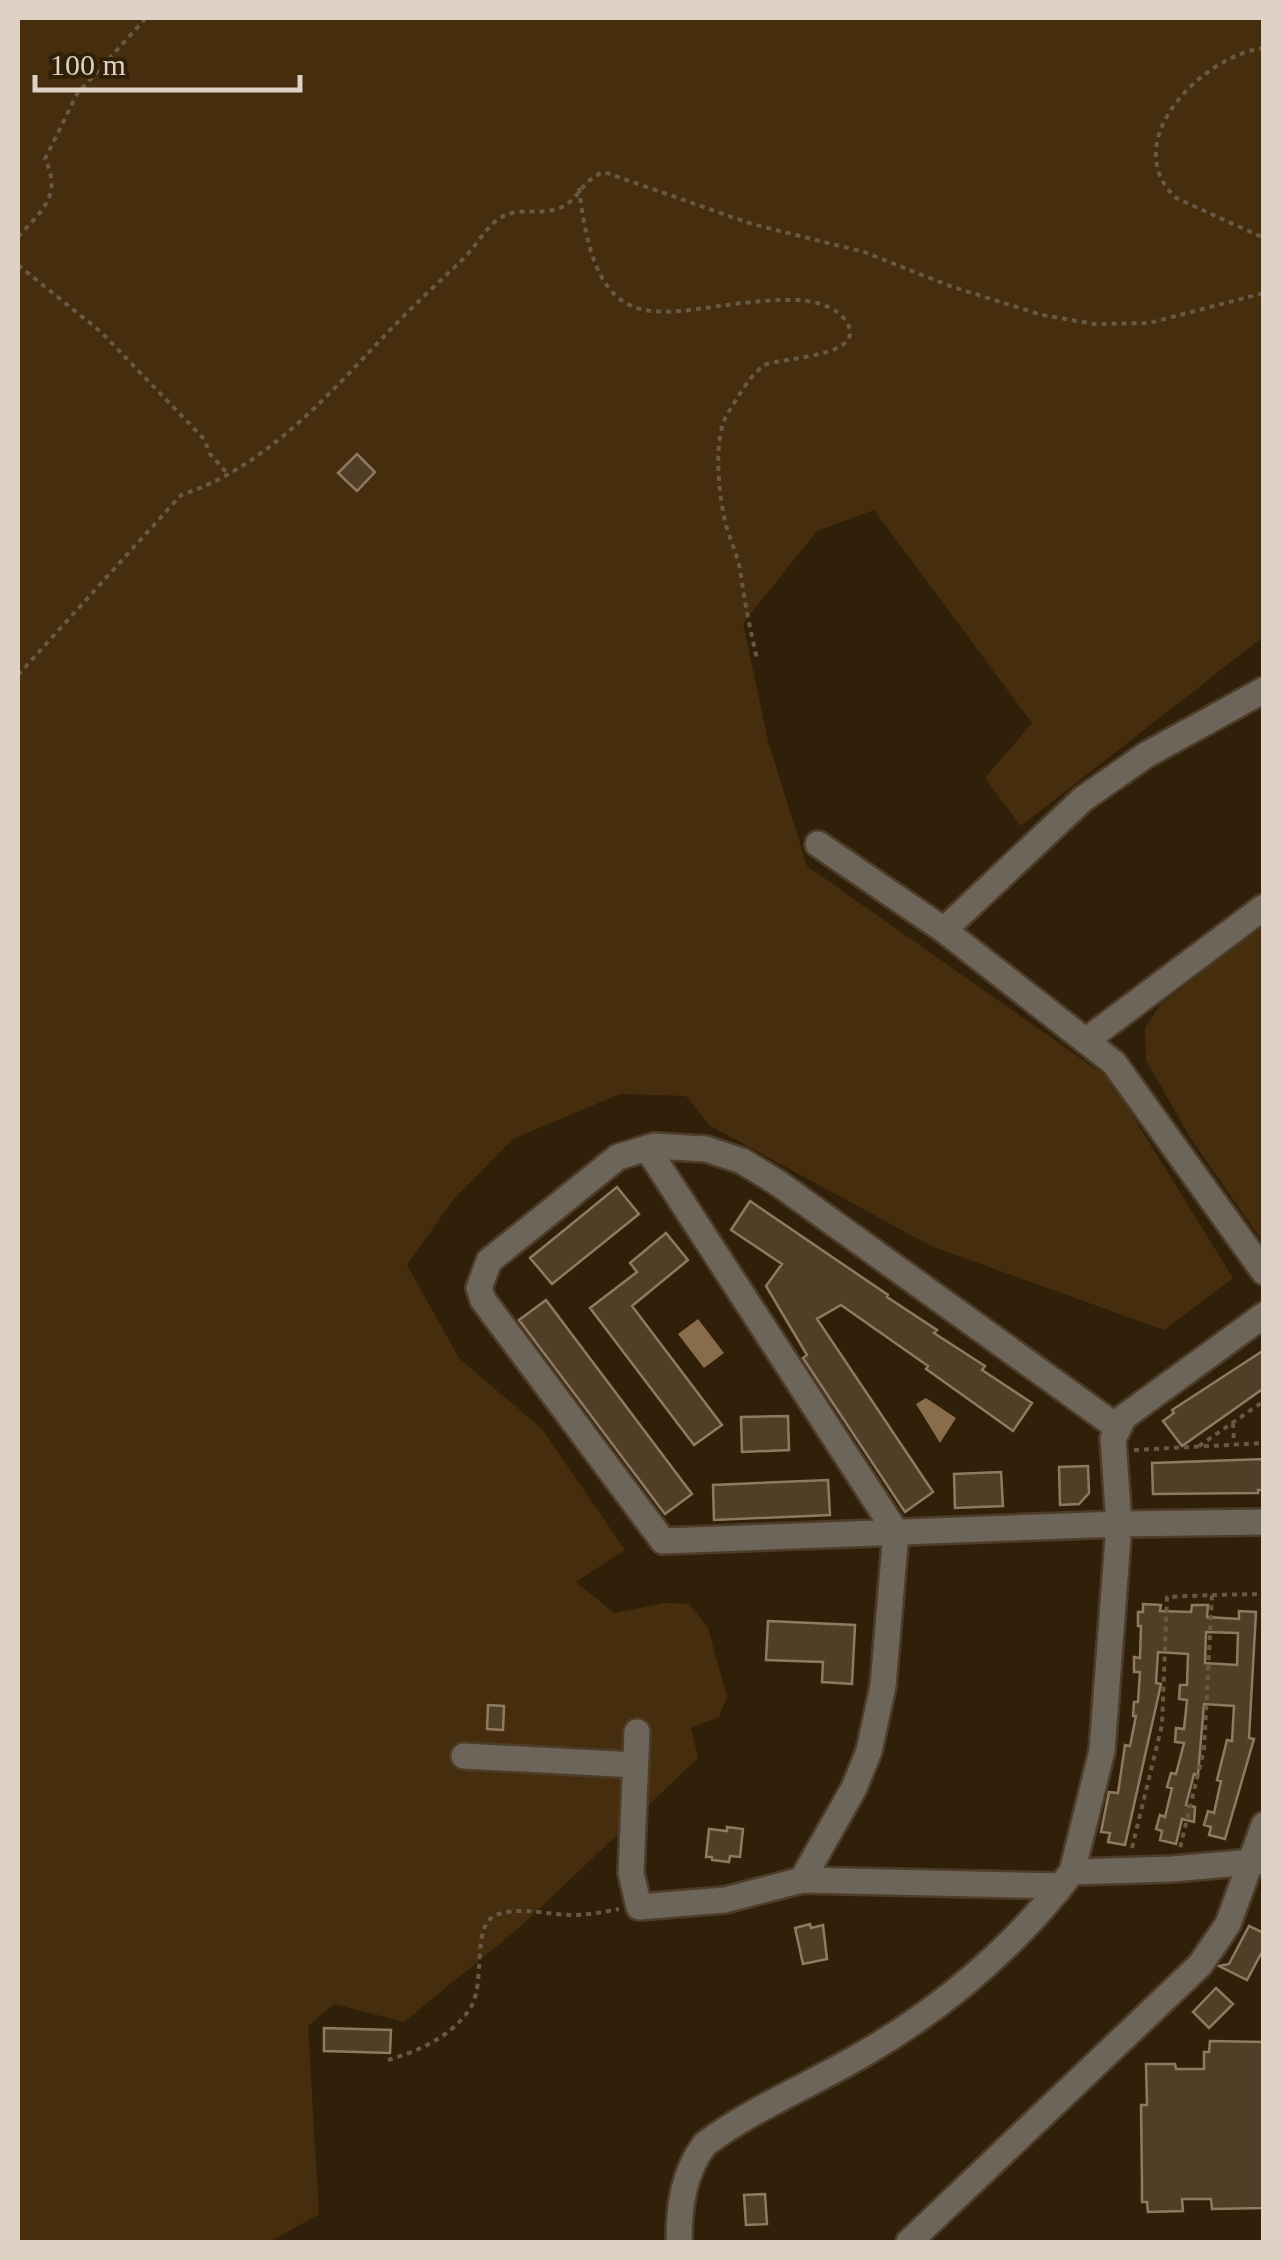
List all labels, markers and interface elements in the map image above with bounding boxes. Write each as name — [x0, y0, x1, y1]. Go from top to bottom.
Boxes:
scale bar — [35, 30, 300, 92]
text: 100 m — [50, 48, 126, 81]

